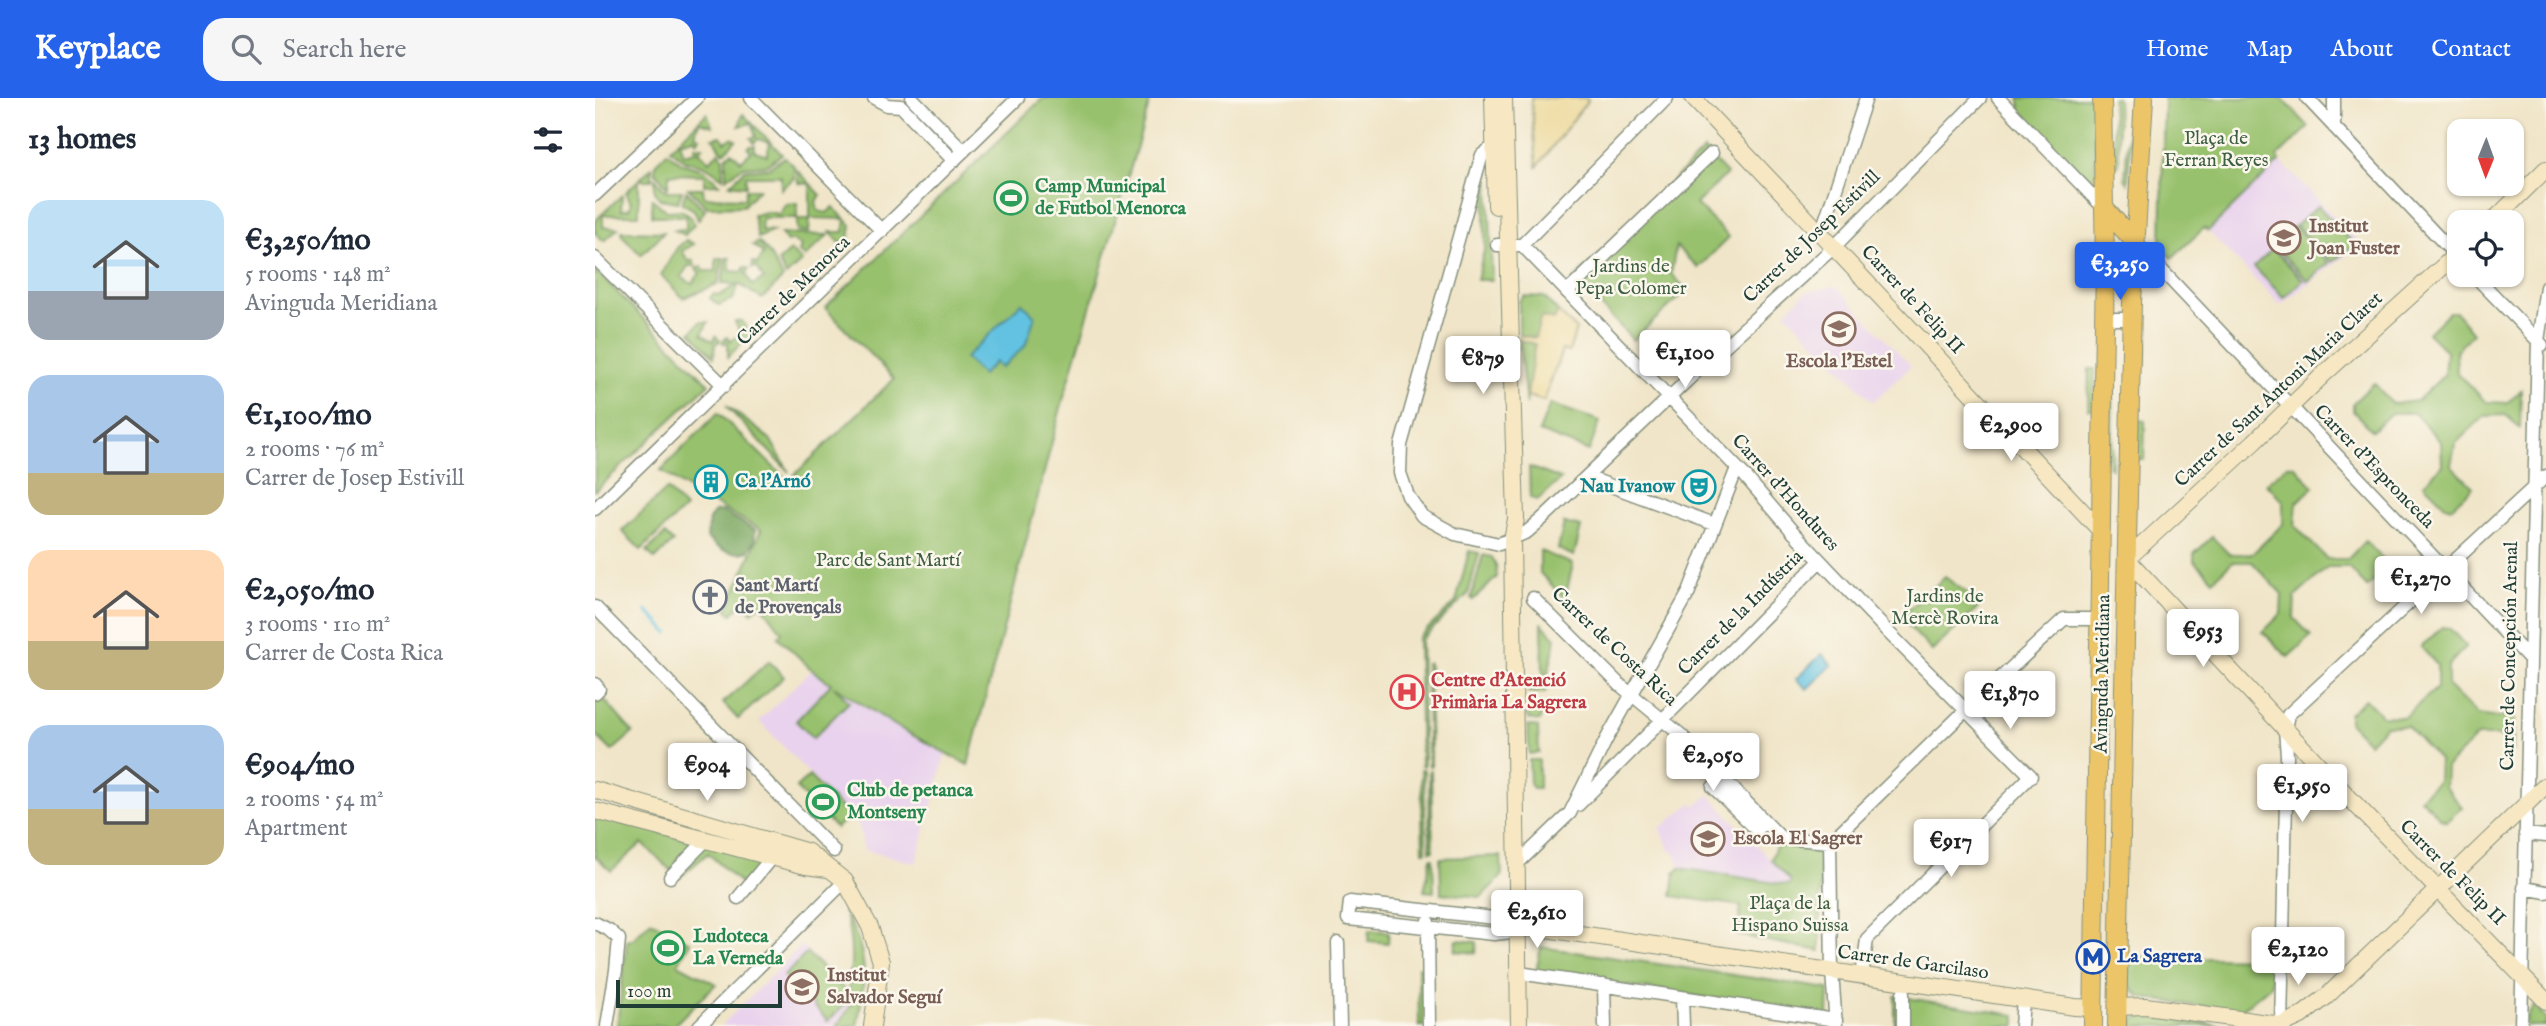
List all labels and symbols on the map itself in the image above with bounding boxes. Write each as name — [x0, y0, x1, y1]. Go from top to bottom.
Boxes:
north arrow — [2447, 119, 2523, 196]
park label: Plaça de Ferran Reyes — [2164, 127, 2268, 173]
street label: Carrer de Josep Estivill — [1738, 165, 1886, 309]
place label: Camp Municipal de Futbol Menorca — [1035, 175, 1187, 221]
sports icon: Camp Municipal de Futbol Menorca — [992, 179, 1030, 217]
place label: Institut Joan Fuster — [2306, 215, 2401, 261]
school or university icon: Institut Joan Fuster — [2265, 219, 2303, 257]
street label: Carrer de Menorca — [732, 230, 856, 351]
street label: Carrer de Felip II — [1855, 241, 1969, 359]
pin: €3,250 — [2063, 242, 2177, 302]
park label: Jardins de Pepa Colomer — [1575, 255, 1687, 301]
street label: Carrer de Sant Antoni Maria Claret — [2170, 287, 2388, 493]
school or university icon: Escola l'Estel — [1820, 310, 1858, 348]
pin: €1,100 — [1628, 330, 1742, 390]
pin: €879 — [1442, 336, 1524, 396]
place label: Escola l'Estel — [1786, 350, 1893, 374]
street label: Carrer d'Espronceda — [2309, 400, 2440, 535]
pin: €2,900 — [1954, 404, 2068, 463]
street label: Carrer d'Hondures — [1726, 429, 1844, 557]
building icon: Ca l'Arnó — [692, 463, 730, 501]
theatre icon: Nau Ivanow — [1680, 468, 1718, 506]
place label: Ca l'Arnó — [735, 470, 811, 494]
place label: Nau Ivanow — [1579, 475, 1677, 499]
street label: Carrer de Concepción Arenal — [2496, 540, 2524, 771]
street label: Carrer de la Indústria — [1673, 545, 1809, 681]
park label: Parc de Sant Martí — [816, 549, 962, 573]
pin: €1,270 — [2364, 556, 2478, 616]
place label: Sant Martí de Provençals — [735, 574, 842, 620]
church icon: Sant Martí de Provençals — [691, 578, 729, 616]
street label: Carrer de Costa Rica — [1546, 582, 1683, 712]
park label: Jardins de Mercè Rovira — [1891, 585, 2000, 631]
street label: Avinguda Meridiana — [2090, 594, 2116, 755]
pin: €953 — [2162, 610, 2244, 669]
place label: Centre d'Atenció Primària La Sagrera — [1431, 669, 1587, 715]
pin: €1,870 — [1953, 672, 2067, 731]
hospital icon: Centre d'Atenció Primària La Sagrera — [1388, 673, 1426, 711]
pin: €2,050 — [1656, 734, 1770, 793]
pin: €904 — [666, 744, 748, 803]
pin: €1,950 — [2245, 764, 2359, 824]
place label: Club de petanca Montseny — [847, 779, 974, 825]
sports icon: Club de petanca Montseny — [804, 783, 842, 821]
street label: Carrer de Felip II — [2394, 815, 2510, 931]
school or university icon: Escola El Sagrer — [1689, 820, 1727, 858]
pin: €917 — [1910, 820, 1992, 879]
place label: Escola El Sagrer — [1733, 827, 1863, 851]
pin: €2,610 — [1480, 890, 1594, 950]
park label: Plaça de la Hispano Suïssa — [1731, 892, 1849, 938]
place label: Ludoteca La Verneda — [693, 925, 784, 971]
pin: €2,120 — [2241, 928, 2355, 987]
sports icon: Ludoteca La Verneda — [649, 929, 687, 967]
metro station icon: La Sagrera — [2074, 938, 2112, 976]
street label: Carrer de Garcilaso — [1836, 941, 1990, 985]
place label: La Sagrera — [2117, 945, 2203, 969]
place label: Institut Salvador Seguí — [827, 964, 944, 1010]
school or university icon: Institut Salvador Seguí — [783, 968, 821, 1006]
scale bar — [616, 977, 782, 1009]

